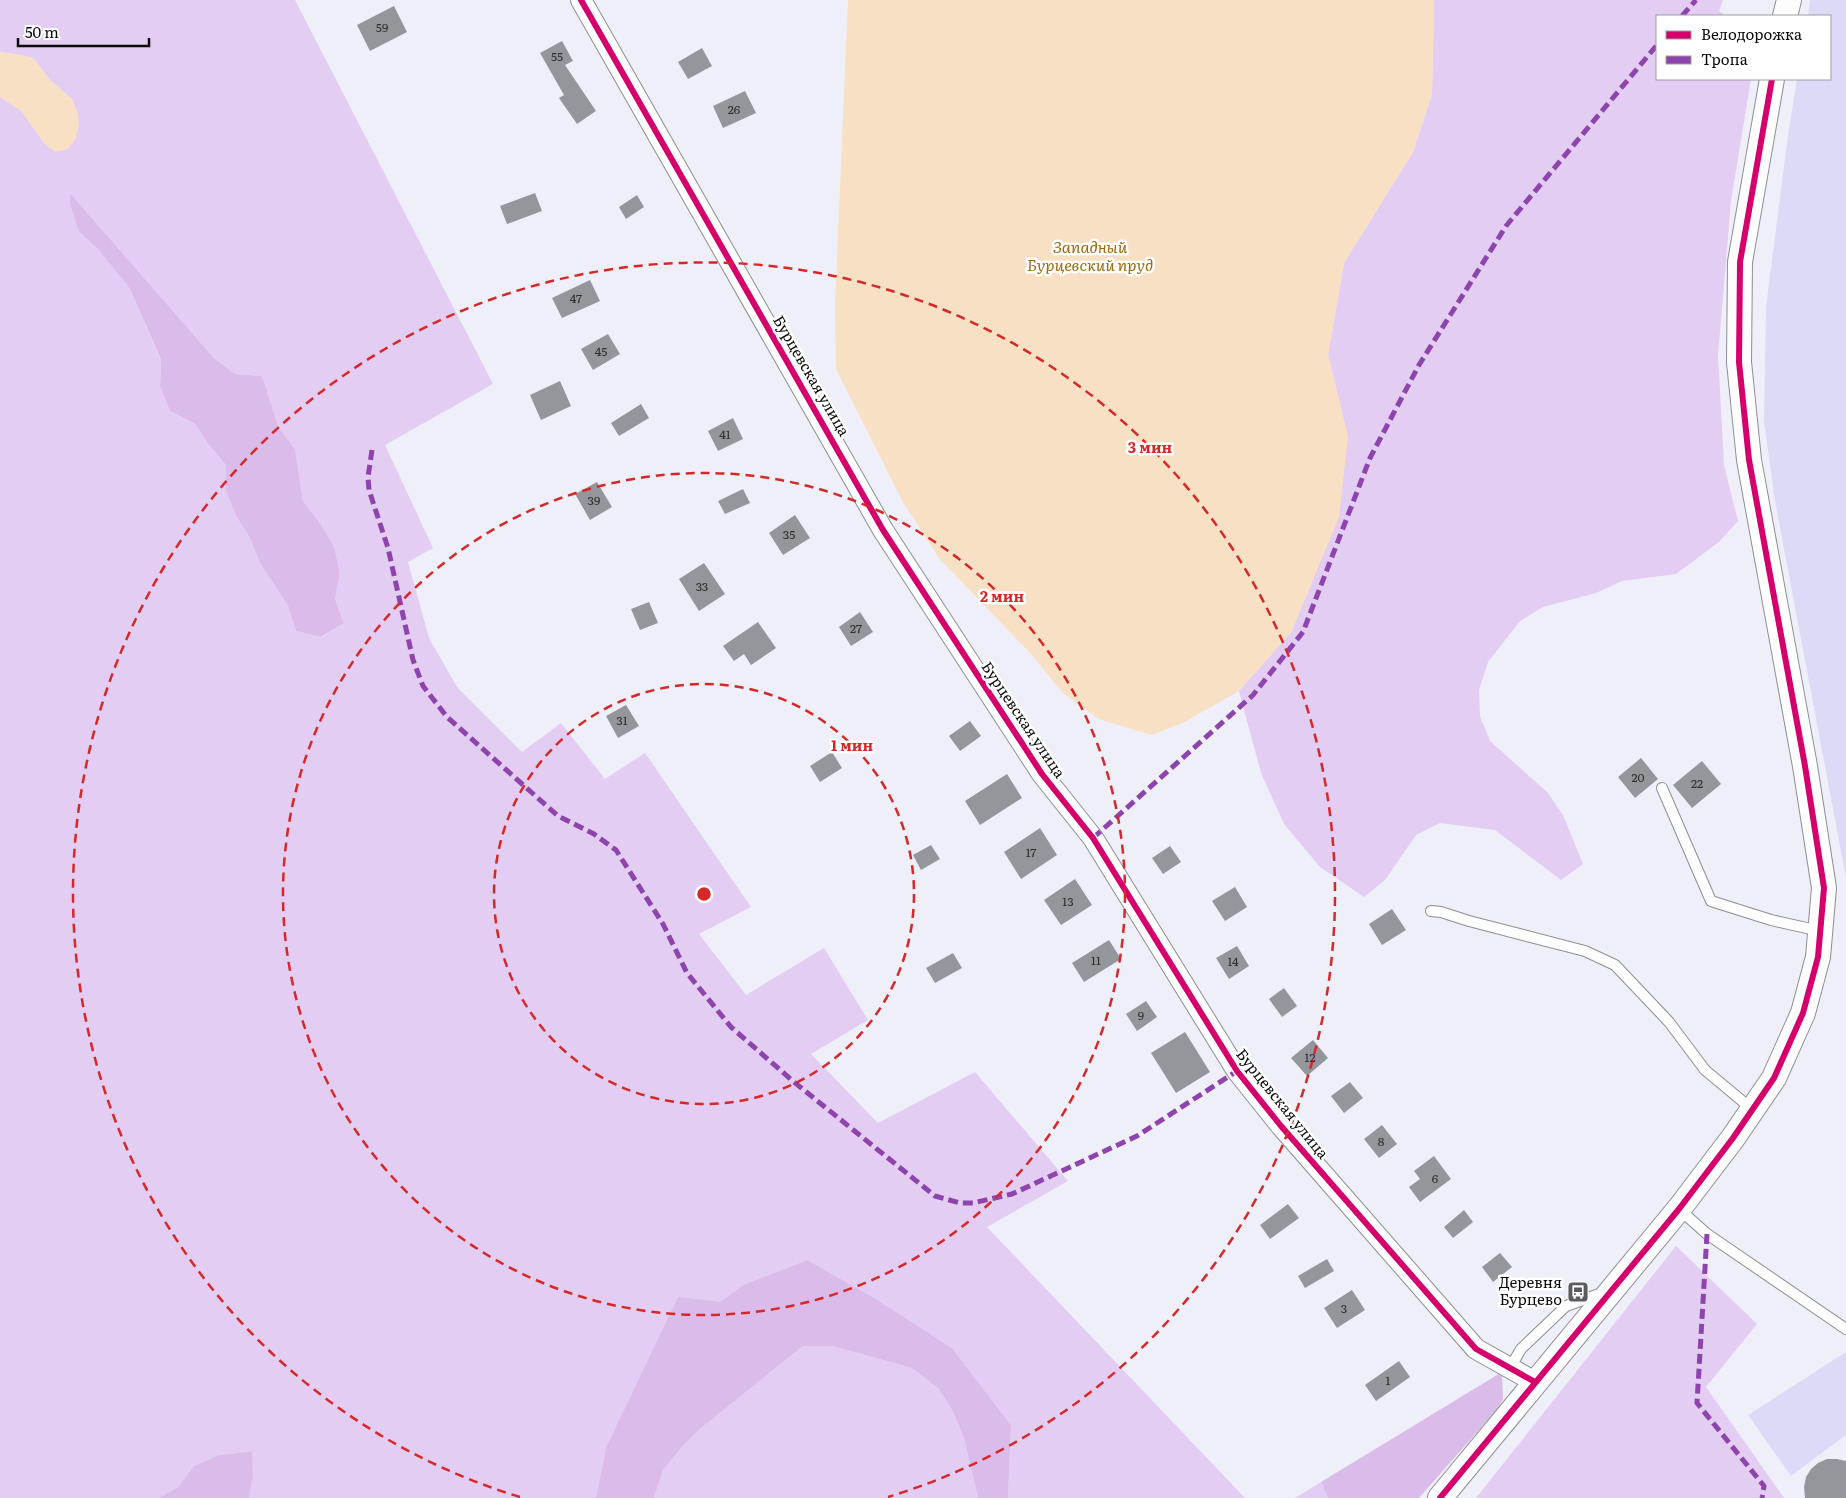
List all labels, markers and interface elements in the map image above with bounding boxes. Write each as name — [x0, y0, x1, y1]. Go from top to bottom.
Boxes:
scale bar — [18, 15, 149, 47]
legend — [1656, 15, 1831, 80]
house number: 59 — [376, 18, 388, 36]
text: 50 m — [25, 20, 59, 43]
text: Велодорожка — [1701, 22, 1803, 45]
house number: 55 — [551, 47, 563, 65]
text: Тропа — [1701, 47, 1749, 70]
house number: 26 — [728, 100, 741, 118]
water label: Западный Бурцевский пруд — [1027, 234, 1153, 276]
house number: 47 — [570, 289, 582, 307]
street label: Бурцевская улица — [768, 310, 857, 441]
house number: 45 — [595, 342, 607, 360]
house number: 41 — [719, 425, 731, 443]
text: 3 мин — [1128, 435, 1173, 458]
house number: 39 — [588, 491, 600, 509]
house number: 35 — [783, 525, 795, 543]
house number: 33 — [696, 577, 708, 595]
text: 2 мин — [980, 584, 1024, 607]
house number: 27 — [850, 619, 862, 637]
street label: Бурцевская улица — [977, 656, 1072, 783]
house number: 31 — [616, 711, 628, 729]
text: 1 мин — [831, 733, 873, 756]
house number: 20 — [1631, 768, 1645, 786]
house number: 22 — [1691, 774, 1703, 792]
house number: 17 — [1026, 843, 1036, 861]
centre of rings — [695, 885, 713, 903]
house number: 13 — [1062, 892, 1074, 910]
house number: 11 — [1091, 951, 1101, 969]
house number: 14 — [1227, 952, 1239, 970]
house number: 9 — [1138, 1006, 1144, 1024]
street label: Бурцевская улица — [1231, 1043, 1336, 1164]
house number: 12 — [1305, 1048, 1315, 1066]
house number: 8 — [1378, 1132, 1385, 1150]
house number: 6 — [1432, 1169, 1439, 1187]
place label: Деревня Бурцево — [1499, 1270, 1562, 1310]
bus stop icon: Деревня Бурцево — [1566, 1280, 1590, 1304]
house number: 3 — [1341, 1299, 1347, 1317]
house number: 1 — [1386, 1371, 1391, 1389]

